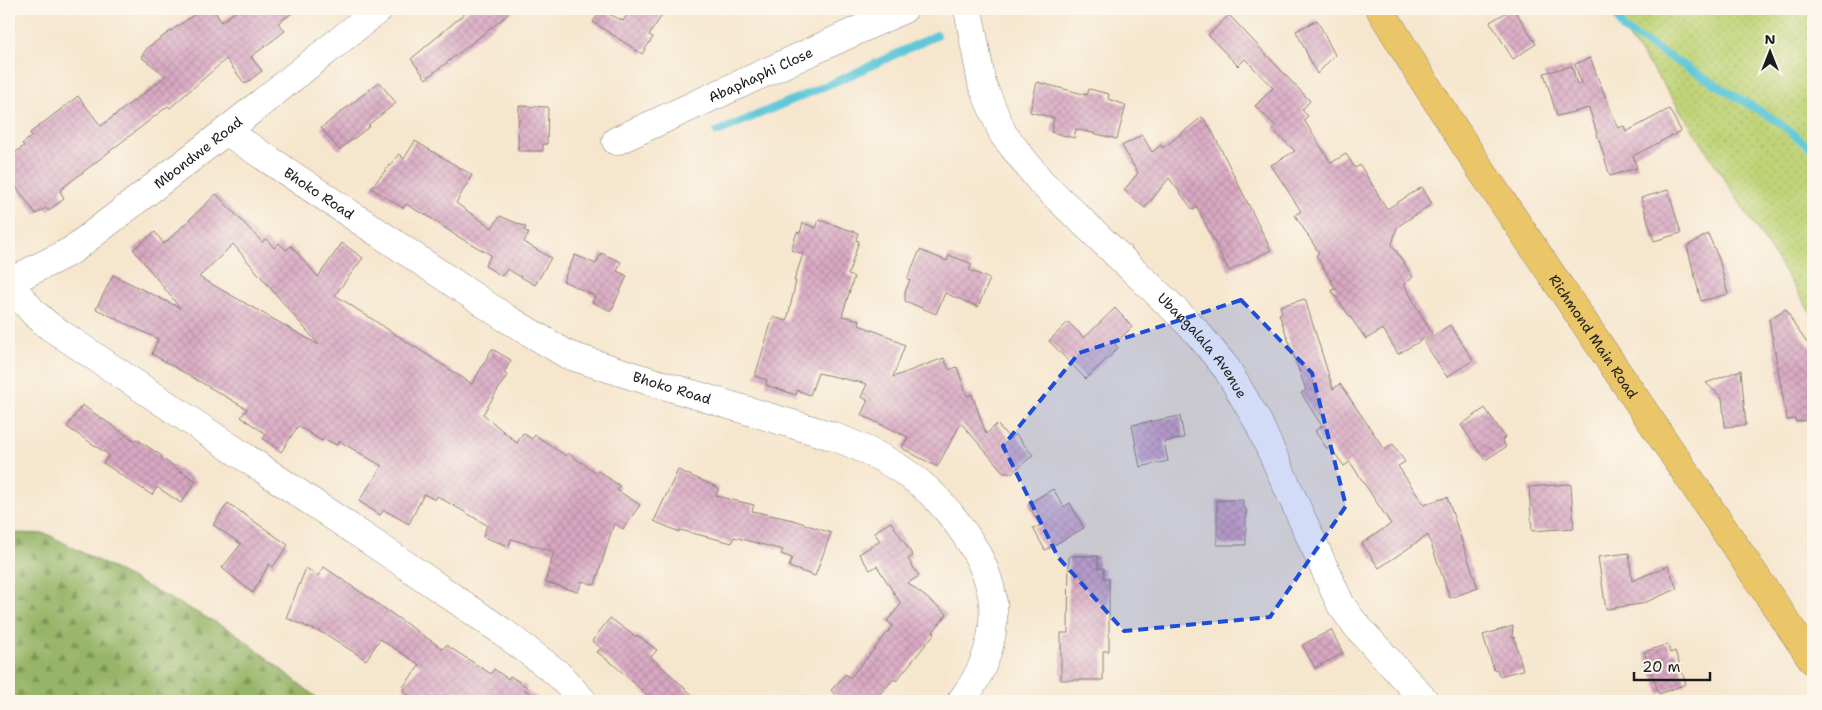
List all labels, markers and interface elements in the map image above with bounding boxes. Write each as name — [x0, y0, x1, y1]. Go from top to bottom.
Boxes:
north arrow — [1744, 28, 1794, 78]
text: N — [1764, 30, 1776, 48]
street label: Abaphaphi Close — [705, 43, 816, 106]
street label: Mbondwe Road — [150, 112, 246, 193]
street label: Bhoko Road — [280, 163, 358, 223]
street label: Richmond Main Road — [1545, 271, 1642, 402]
street label: Ubangalala Avenue — [1154, 289, 1251, 401]
street label: Bhoko Road — [631, 367, 713, 408]
scale bar — [1634, 650, 1711, 682]
text: 20 m — [1642, 657, 1681, 677]

